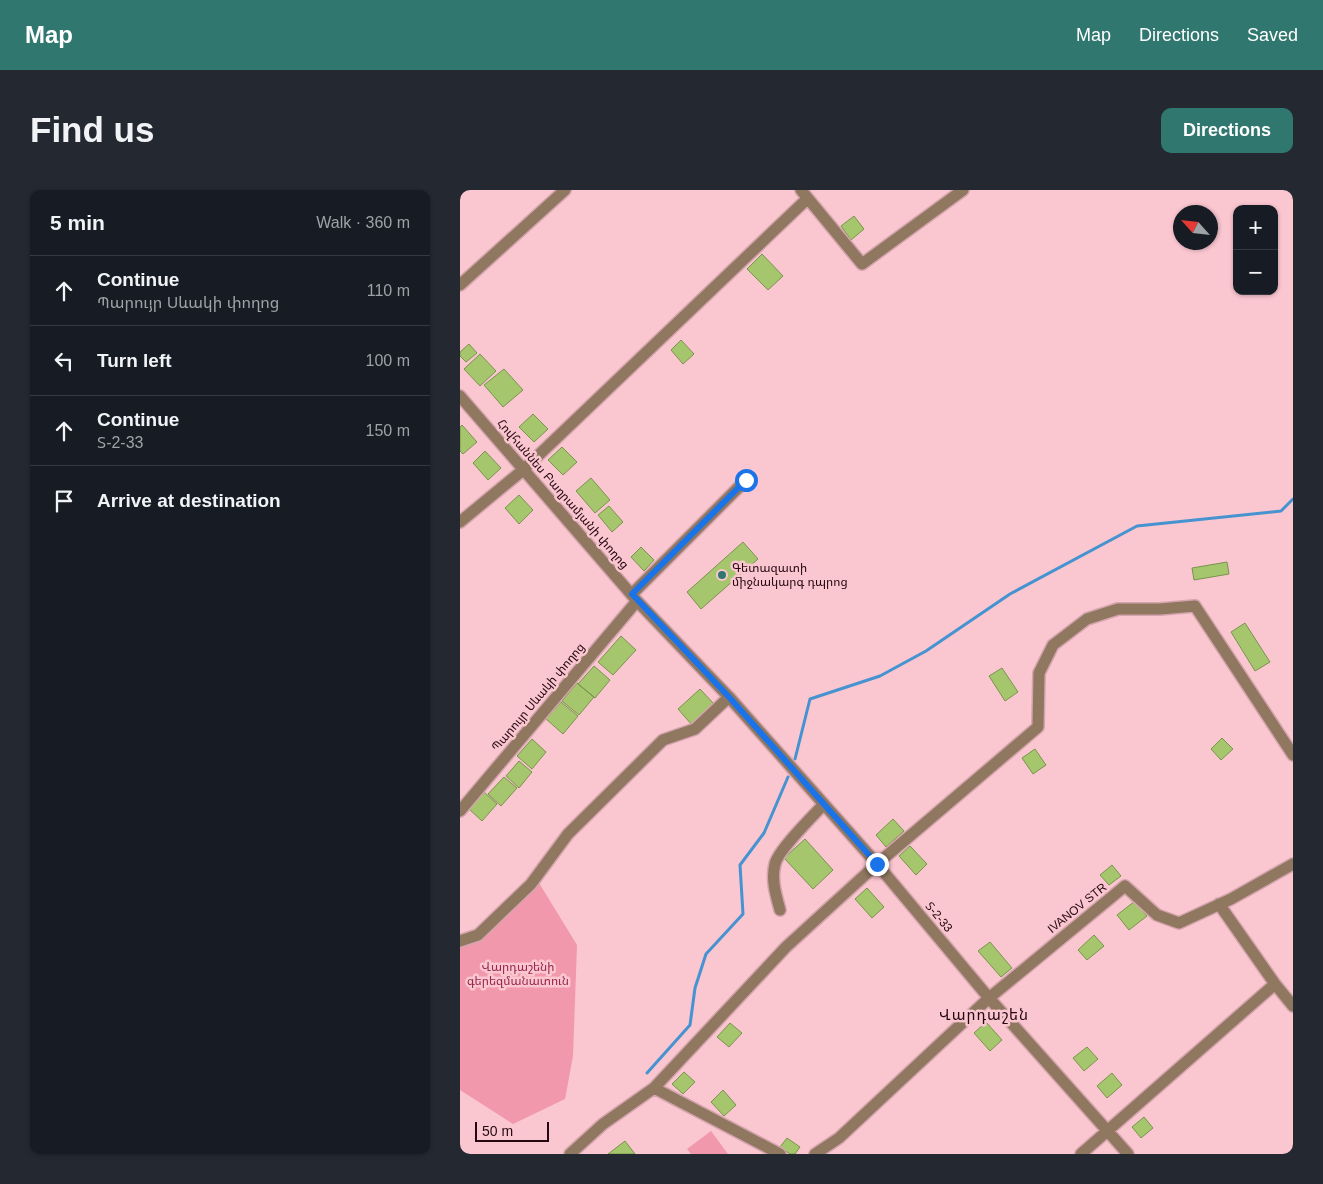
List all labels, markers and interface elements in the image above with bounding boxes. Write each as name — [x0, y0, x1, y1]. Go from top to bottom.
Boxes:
text: Map — [25, 21, 73, 48]
text: Map — [1076, 25, 1111, 45]
text: Directions — [1139, 25, 1219, 45]
text: Saved — [1247, 25, 1298, 45]
button: Directions — [1161, 108, 1293, 153]
text: Find us — [30, 110, 154, 149]
north arrow — [1173, 205, 1218, 250]
map controls — [1233, 205, 1278, 295]
button: + — [1233, 205, 1278, 250]
text: 5 min — [50, 211, 105, 234]
text: Walk · 360 m — [316, 214, 410, 231]
button: − — [1233, 250, 1278, 295]
text: Continue — [97, 269, 179, 290]
icon: ahead — [50, 277, 78, 305]
text: 110 m — [367, 282, 410, 299]
text: Պարույր Սևակի փողոց — [97, 294, 279, 311]
icon: left — [50, 347, 78, 375]
text: Turn left — [97, 350, 172, 371]
text: 100 m — [366, 352, 410, 369]
text: Continue — [97, 409, 179, 430]
street label: Հովհաննես Բաղրամյանի փողոց — [494, 416, 632, 572]
icon: ahead — [50, 417, 78, 445]
text: 150 m — [366, 422, 410, 439]
text: Տ-2-33 — [97, 434, 144, 451]
route start — [735, 469, 758, 492]
icon: arrive — [50, 487, 78, 515]
text: Arrive at destination — [97, 490, 281, 511]
place label: Գետազատի միջնակարգ դպրոց — [732, 561, 848, 589]
marker: Գետազատի միջնակարգ դպրոց — [716, 569, 728, 581]
street label: Պարույր Սևակի փողոց — [489, 640, 587, 754]
route end — [866, 853, 889, 876]
street label: IVANOV STR — [1045, 880, 1110, 936]
street label: Տ-2-33 — [922, 899, 956, 935]
park label: Վարդաշենի գերեզմանատուն — [467, 960, 569, 988]
district label: Վարդաշեն — [939, 1006, 1029, 1024]
scale bar — [475, 1119, 549, 1142]
text: 50 m — [482, 1123, 513, 1139]

